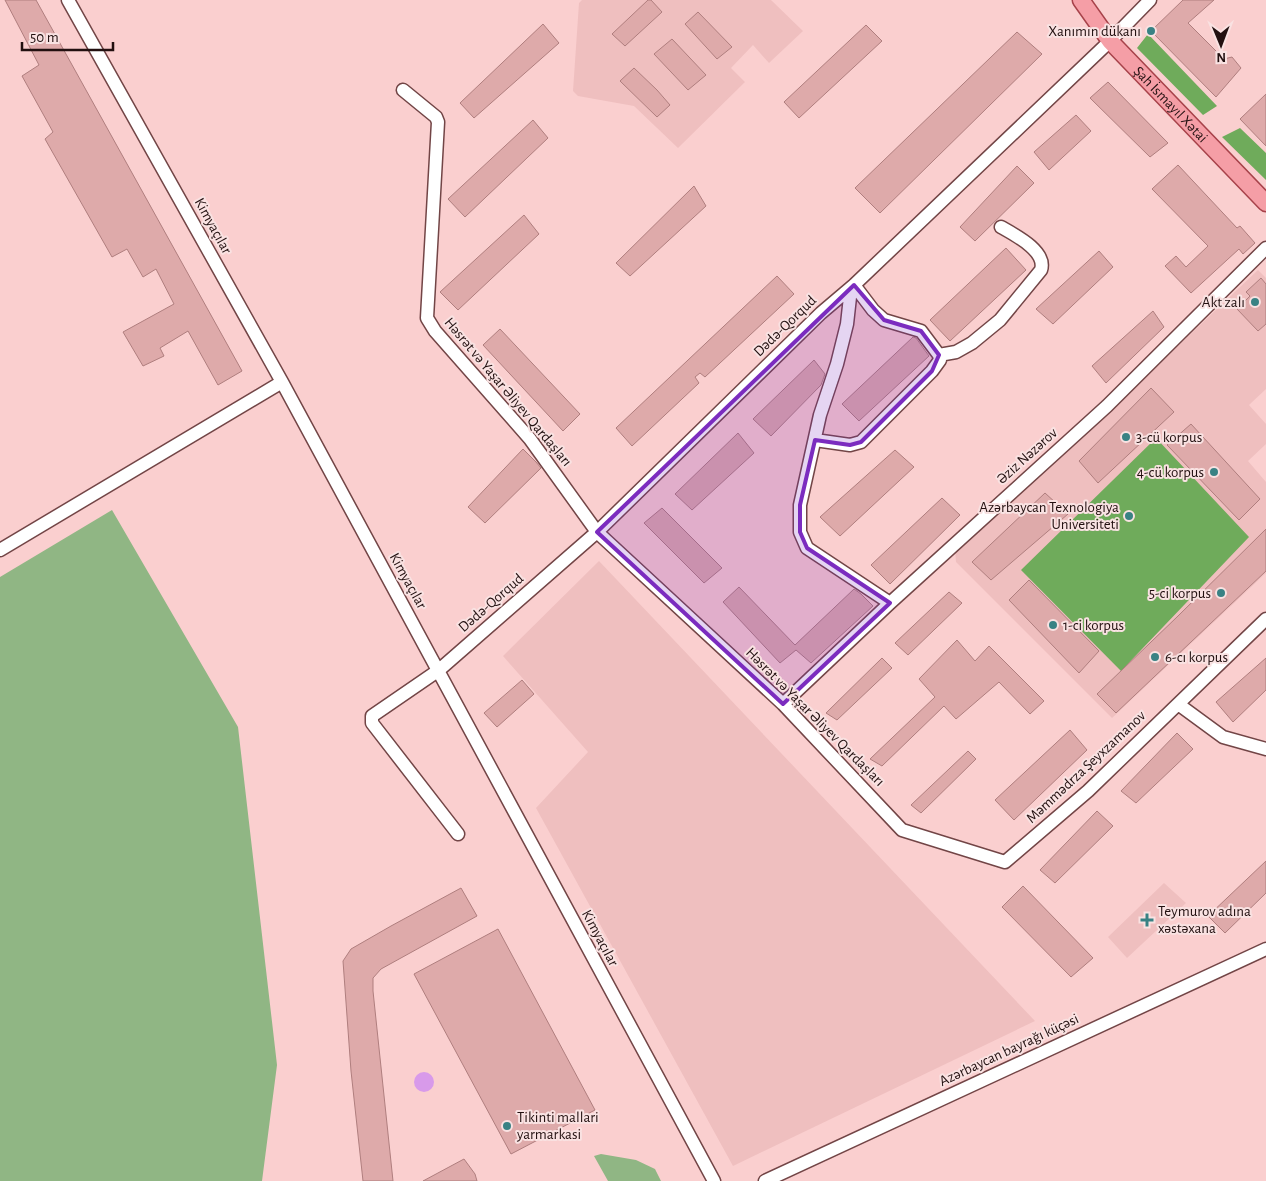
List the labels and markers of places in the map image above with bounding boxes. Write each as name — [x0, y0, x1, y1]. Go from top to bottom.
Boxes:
place label: Xanımın dükanı — [1048, 24, 1141, 39]
marker: Xanımın dükanı — [1145, 25, 1157, 37]
place label: Akt zalı — [1202, 295, 1245, 310]
marker: Akt zalı — [1249, 296, 1261, 308]
place label: 3-cü korpus — [1136, 430, 1202, 445]
marker: 3-cü korpus — [1120, 431, 1132, 443]
place label: 4-cü korpus — [1137, 465, 1204, 480]
marker: 4-cü korpus — [1208, 466, 1220, 478]
place label: Azərbaycan Texnologiya Universiteti — [979, 500, 1119, 532]
marker: Azərbaycan Texnologiya Universiteti — [1123, 510, 1135, 522]
place label: 5-ci korpus — [1149, 586, 1211, 601]
marker: 5-ci korpus — [1215, 587, 1227, 599]
place label: 1-ci korpus — [1063, 618, 1124, 633]
marker: 1-ci korpus — [1047, 619, 1059, 631]
place label: 6-cı korpus — [1165, 650, 1228, 665]
marker: 6-cı korpus — [1149, 651, 1161, 663]
place label: Teymurov adına xəstəxana — [1158, 904, 1251, 936]
marker: Teymurov adına xəstəxana — [1140, 913, 1154, 927]
place label: Tikinti mallari yarmarkasi — [516, 1110, 599, 1142]
marker: Tikinti mallari yarmarkasi — [501, 1120, 513, 1132]

